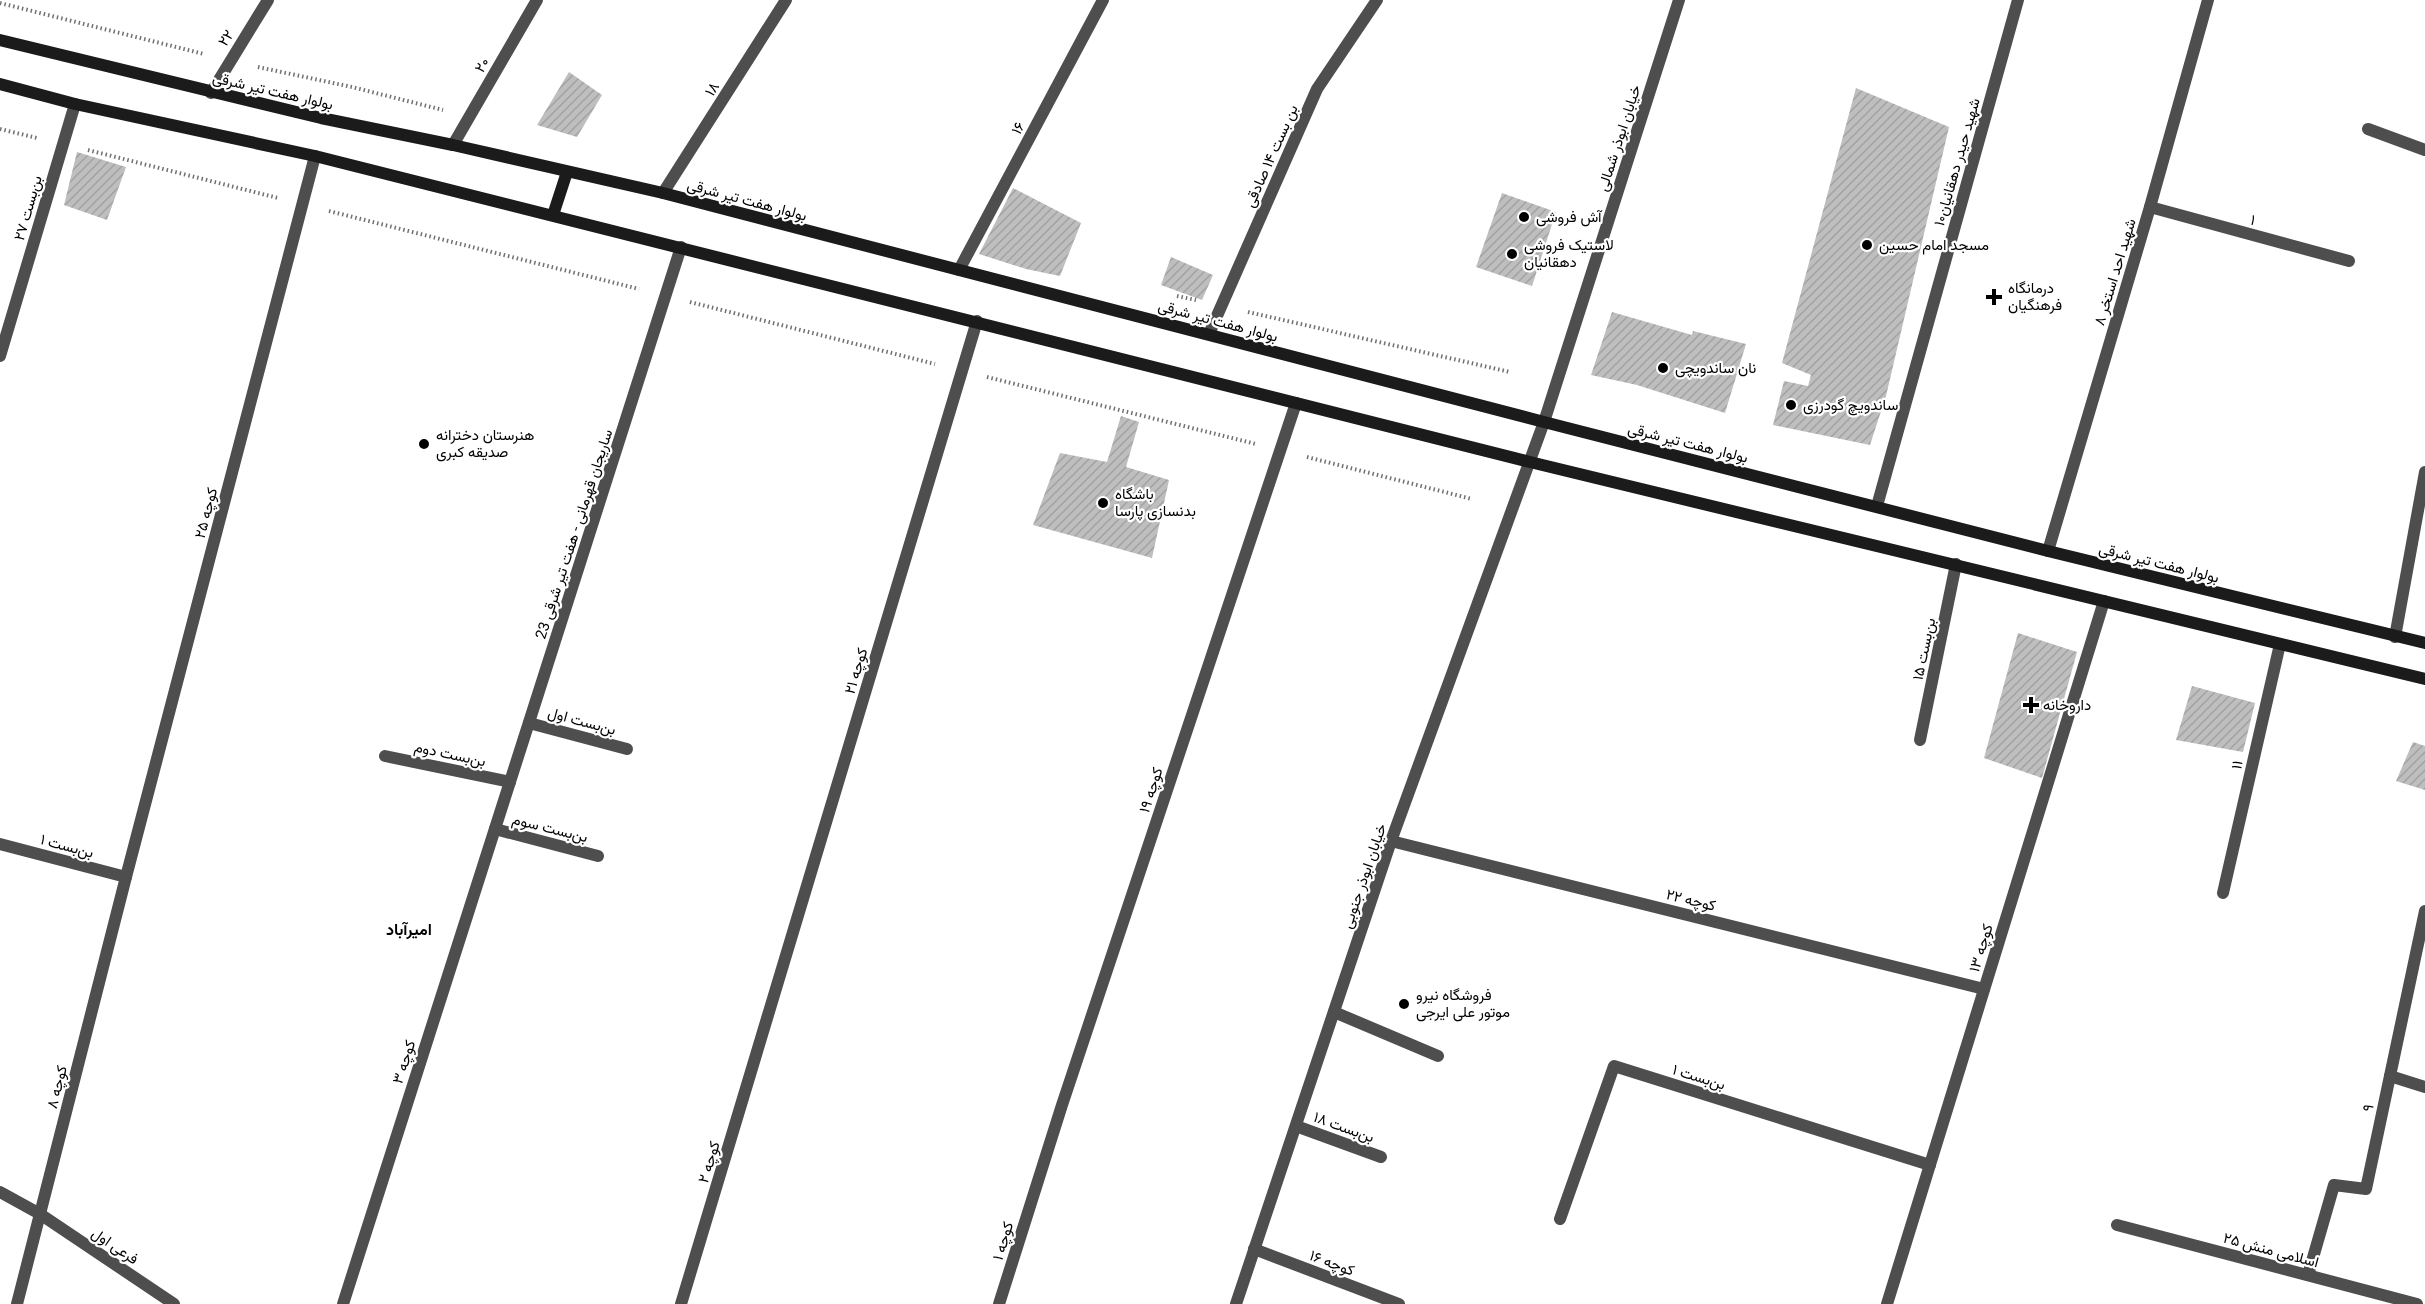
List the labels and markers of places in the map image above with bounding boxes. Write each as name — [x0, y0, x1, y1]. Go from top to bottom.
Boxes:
place label: آش فروشی — [1536, 208, 1603, 227]
marker: آش فروشی — [1517, 210, 1531, 224]
place label: لاستیک فروشی دهقانیان — [1524, 236, 1614, 271]
place label: مسجد امام حسین — [1879, 236, 1989, 255]
marker: مسجد امام حسین — [1860, 238, 1874, 252]
marker: لاستیک فروشی دهقانیان — [1505, 247, 1519, 261]
place label: درمانگاه فرهنگیان — [2008, 279, 2062, 314]
marker: درمانگاه فرهنگیان — [1985, 288, 2003, 306]
place label: نان ساندویچی — [1675, 359, 1756, 378]
marker: نان ساندویچی — [1656, 361, 1670, 375]
place label: ساندویچ گودرزی — [1803, 396, 1898, 416]
marker: ساندویچ گودرزی — [1784, 398, 1798, 412]
place label: هنرستان دخترانه صدیقه کبری — [436, 426, 534, 462]
marker: هنرستان دخترانه صدیقه کبری — [417, 437, 431, 451]
place label: باشگاه بدنسازی پارسا — [1115, 485, 1196, 521]
marker: باشگاه بدنسازی پارسا — [1096, 496, 1110, 510]
place label: داروخانه — [2043, 696, 2091, 714]
marker: داروخانه — [2024, 698, 2038, 712]
place label: فروشگاه نیرو موتور علی ایرجی — [1416, 986, 1510, 1022]
marker: فروشگاه نیرو موتور علی ایرجی — [1397, 997, 1411, 1011]

